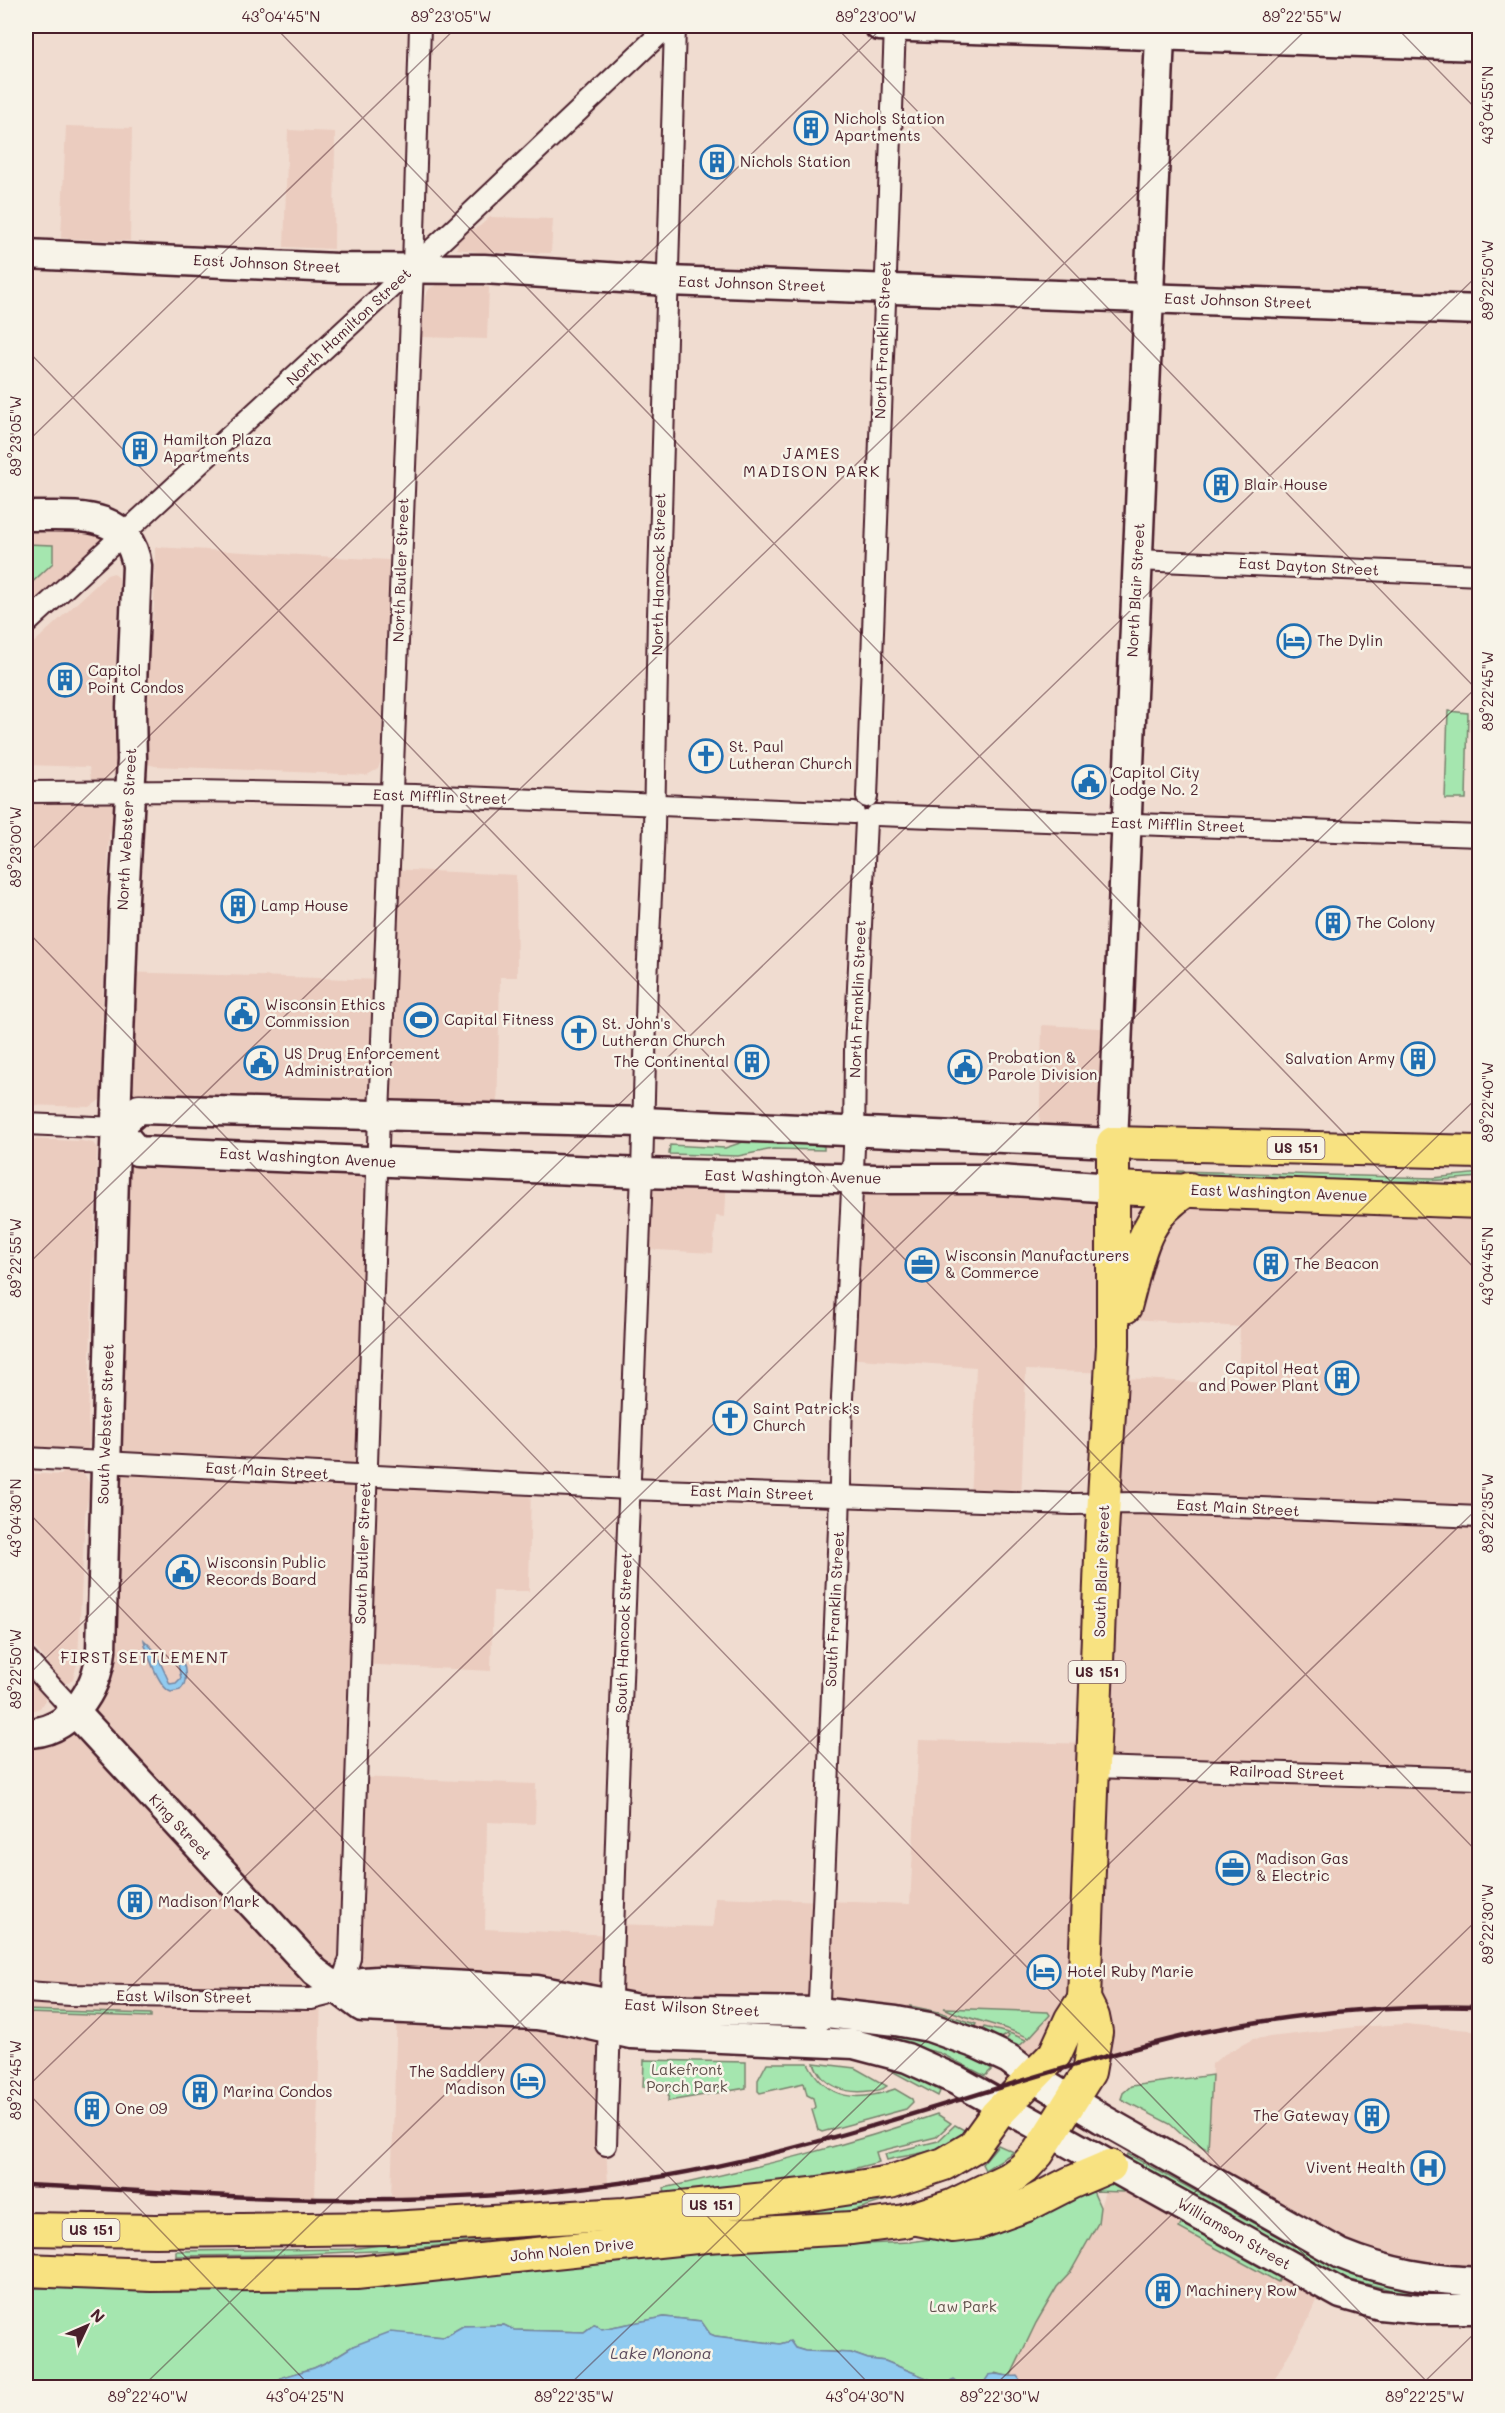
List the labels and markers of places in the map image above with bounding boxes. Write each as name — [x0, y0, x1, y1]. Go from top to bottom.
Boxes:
place label: Nichols Station Apartments — [834, 108, 944, 145]
building icon: Nichols Station Apartments — [793, 110, 829, 146]
building icon: Nichols Station — [699, 144, 735, 180]
place label: Nichols Station — [740, 151, 850, 171]
place label: Hamilton Plaza Apartments — [163, 429, 272, 466]
building icon: Hamilton Plaza Apartments — [122, 431, 158, 467]
building icon: Blair House — [1203, 467, 1239, 503]
place label: Blair House — [1244, 474, 1328, 494]
hotel icon: The Dylin — [1276, 623, 1312, 659]
place label: The Dylin — [1317, 630, 1383, 650]
place label: Capitol Point Condos — [88, 660, 184, 697]
building icon: Capitol Point Condos — [47, 662, 83, 698]
place label: St. Paul Lutheran Church — [729, 736, 852, 773]
church icon: St. Paul Lutheran Church — [688, 738, 724, 774]
place label: Capitol City Lodge No. 2 — [1112, 762, 1200, 799]
public building icon: Capitol City Lodge No. 2 — [1071, 764, 1107, 800]
building icon: Lamp House — [220, 888, 256, 924]
place label: Lamp House — [261, 895, 349, 915]
building icon: The Colony — [1315, 905, 1351, 941]
place label: The Colony — [1356, 912, 1435, 932]
place label: Wisconsin Ethics Commission — [265, 994, 385, 1031]
public building icon: Wisconsin Ethics Commission — [224, 996, 260, 1032]
sports icon: Capital Fitness — [403, 1002, 439, 1038]
place label: Capital Fitness — [444, 1009, 554, 1029]
place label: St. John's Lutheran Church — [602, 1013, 725, 1050]
church icon: St. John's Lutheran Church — [561, 1015, 597, 1051]
building icon: Salvation Army — [1400, 1041, 1436, 1077]
place label: US Drug Enforcement Administration — [284, 1043, 440, 1080]
building icon: The Continental — [734, 1044, 770, 1080]
public building icon: US Drug Enforcement Administration — [243, 1045, 279, 1081]
place label: Probation & Parole Division — [988, 1047, 1097, 1084]
place label: Salvation Army — [1285, 1048, 1395, 1068]
public building icon: Probation & Parole Division — [947, 1049, 983, 1085]
place label: The Continental — [613, 1051, 729, 1071]
place label: Wisconsin Manufacturers & Commerce — [945, 1245, 1129, 1282]
building icon: The Beacon — [1253, 1246, 1289, 1282]
office icon: Wisconsin Manufacturers & Commerce — [904, 1247, 940, 1283]
place label: The Beacon — [1294, 1253, 1379, 1273]
place label: Capitol Heat and Power Plant — [1199, 1358, 1319, 1395]
building icon: Capitol Heat and Power Plant — [1324, 1360, 1360, 1396]
place label: Saint Patrick's Church — [753, 1398, 860, 1435]
church icon: Saint Patrick's Church — [712, 1400, 748, 1436]
place label: Wisconsin Public Records Board — [206, 1552, 326, 1589]
public building icon: Wisconsin Public Records Board — [165, 1554, 201, 1590]
place label: Madison Gas & Electric — [1256, 1848, 1348, 1885]
office icon: Madison Gas & Electric — [1215, 1850, 1251, 1886]
building icon: Madison Mark — [117, 1884, 153, 1920]
place label: Madison Mark — [158, 1891, 260, 1911]
hotel icon: Hotel Ruby Marie — [1026, 1954, 1062, 1990]
place label: Hotel Ruby Marie — [1067, 1961, 1194, 1981]
place label: The Saddlery Madison — [409, 2061, 505, 2098]
hotel icon: The Saddlery Madison — [510, 2063, 546, 2099]
building icon: Marina Condos — [182, 2074, 218, 2110]
place label: Marina Condos — [223, 2081, 333, 2101]
building icon: One 09 — [74, 2091, 110, 2127]
place label: One 09 — [115, 2098, 168, 2118]
building icon: The Gateway — [1354, 2098, 1390, 2134]
place label: The Gateway — [1253, 2105, 1349, 2125]
hospital icon: Vivent Health — [1410, 2150, 1446, 2186]
place label: Vivent Health — [1306, 2157, 1405, 2177]
building icon: Machinery Row — [1145, 2273, 1181, 2309]
place label: Machinery Row — [1186, 2280, 1297, 2300]

